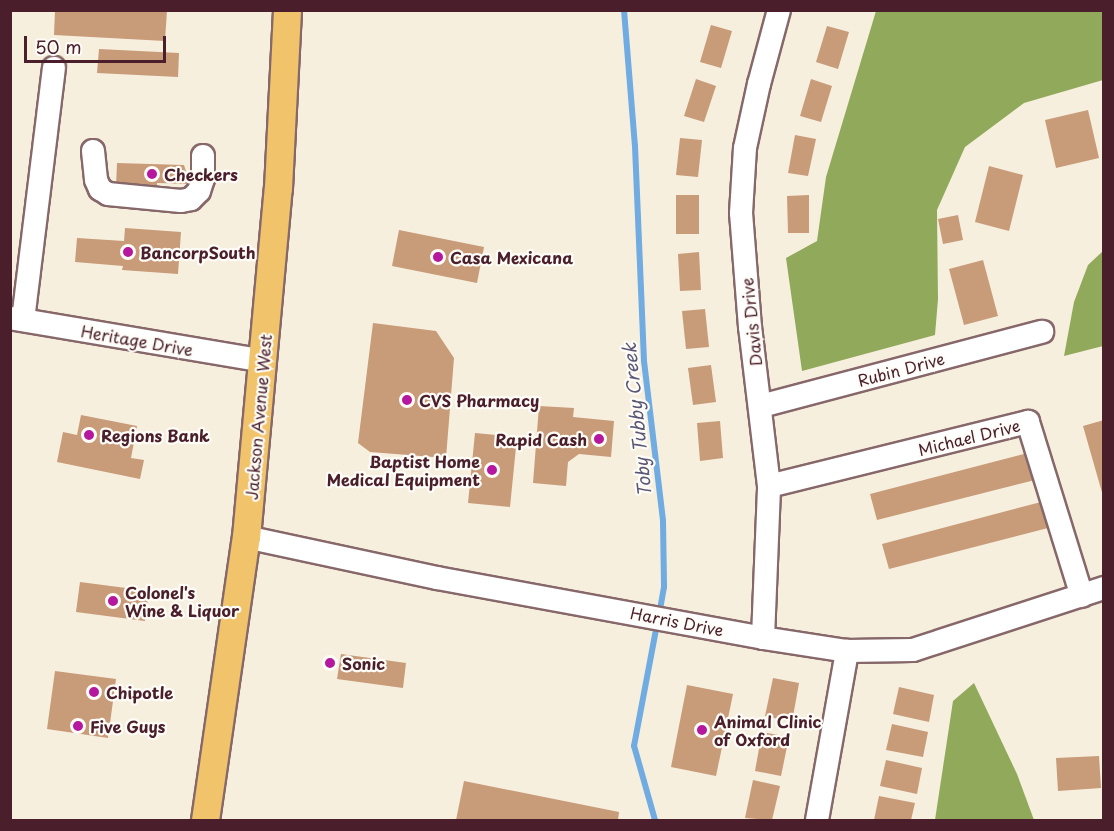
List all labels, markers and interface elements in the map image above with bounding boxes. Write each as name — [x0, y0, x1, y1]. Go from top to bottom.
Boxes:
scale bar — [27, 24, 170, 62]
text: 50 m — [35, 33, 82, 60]
place label: Checkers — [164, 164, 238, 184]
marker: Checkers — [145, 167, 159, 181]
place label: BancorpSouth — [140, 242, 256, 262]
marker: BancorpSouth — [121, 245, 135, 259]
place label: Casa Mexicana — [450, 247, 572, 267]
marker: Casa Mexicana — [431, 250, 445, 264]
street label: Davis Drive — [737, 277, 765, 367]
street label: Heritage Drive — [80, 321, 194, 359]
street label: Jackson Avenue West — [241, 334, 275, 500]
water label: Toby Tubby Creek — [618, 342, 656, 498]
street label: Rubin Drive — [855, 348, 947, 390]
place label: CVS Pharmacy — [419, 390, 541, 410]
marker: CVS Pharmacy — [400, 393, 414, 407]
street label: Michael Drive — [916, 415, 1022, 459]
place label: Regions Bank — [101, 425, 210, 445]
marker: Regions Bank — [82, 428, 96, 442]
place label: Rapid Cash — [494, 429, 587, 449]
marker: Rapid Cash — [592, 432, 606, 446]
place label: Baptist Home Medical Equipment — [327, 451, 480, 489]
marker: Baptist Home Medical Equipment — [485, 463, 499, 477]
place label: Colonel's Wine & Liquor — [125, 582, 240, 620]
marker: Colonel's Wine & Liquor — [106, 594, 120, 608]
street label: Harris Drive — [628, 602, 726, 640]
place label: Sonic — [342, 653, 385, 673]
marker: Sonic — [323, 656, 337, 670]
place label: Chipotle — [106, 682, 173, 702]
marker: Chipotle — [87, 685, 101, 699]
place label: Animal Clinic of Oxford — [714, 711, 822, 749]
place label: Five Guys — [90, 716, 166, 736]
marker: Five Guys — [71, 719, 85, 733]
marker: Animal Clinic of Oxford — [695, 723, 709, 737]

